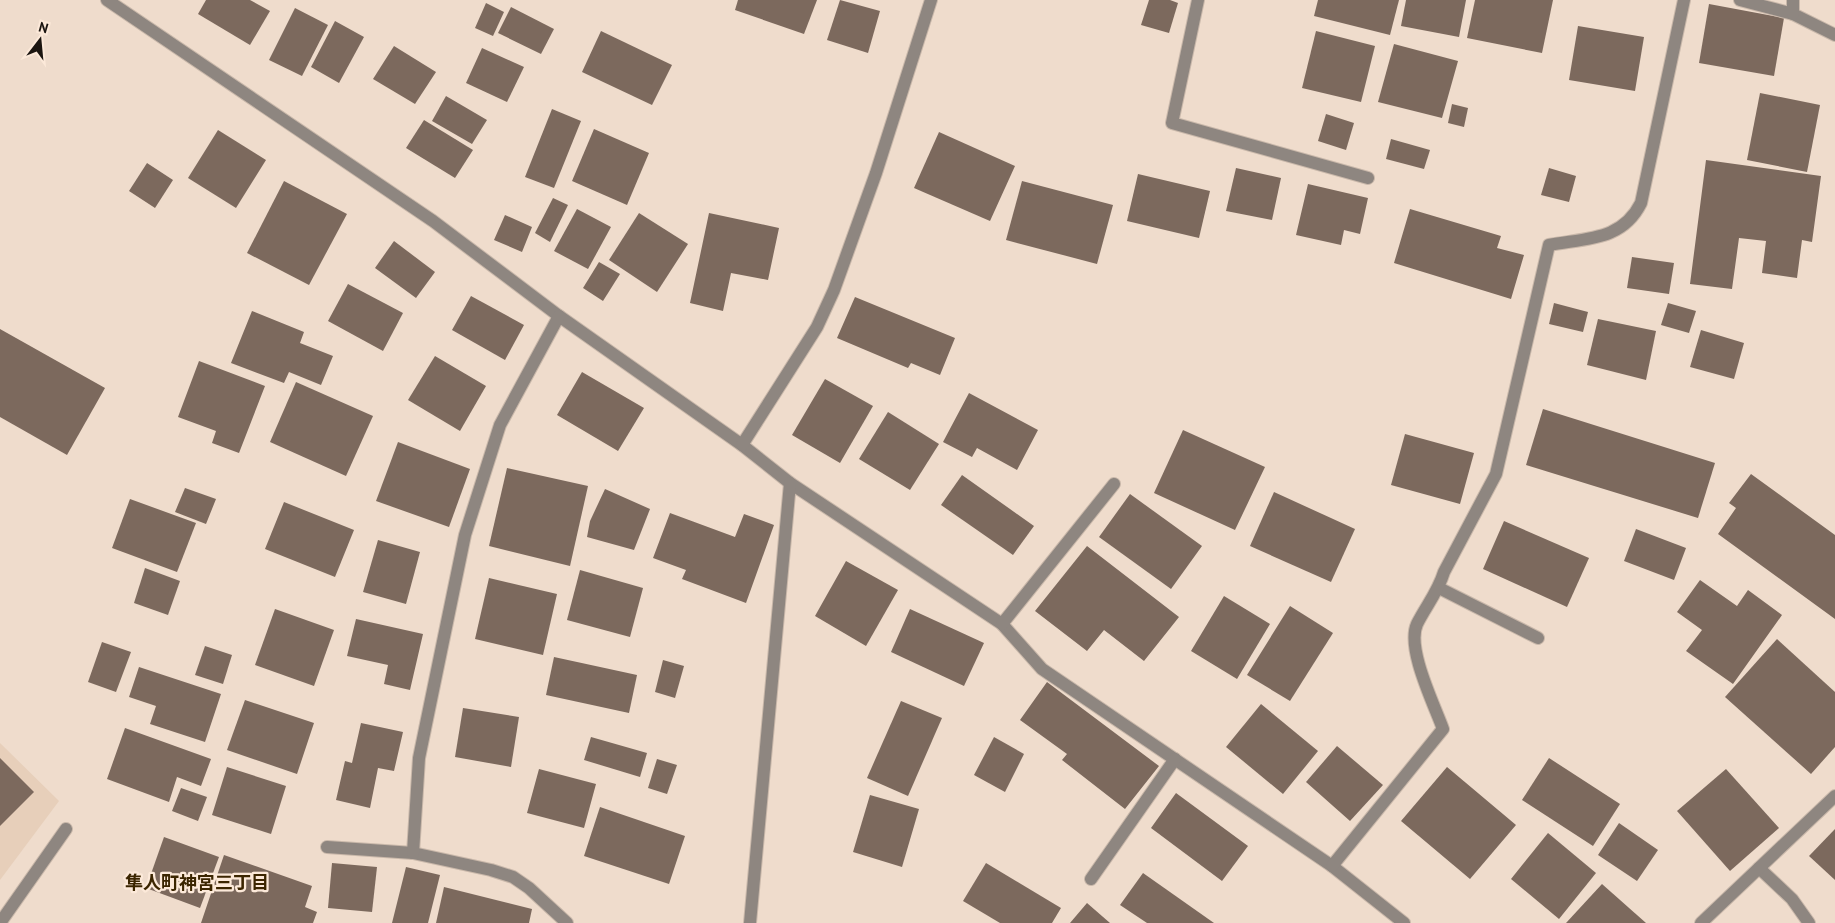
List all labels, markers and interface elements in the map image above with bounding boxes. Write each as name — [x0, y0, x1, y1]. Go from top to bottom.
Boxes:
north arrow — [15, 15, 65, 65]
text: N — [37, 18, 50, 37]
district label: 隼人町神宮三丁目 — [125, 871, 269, 894]

